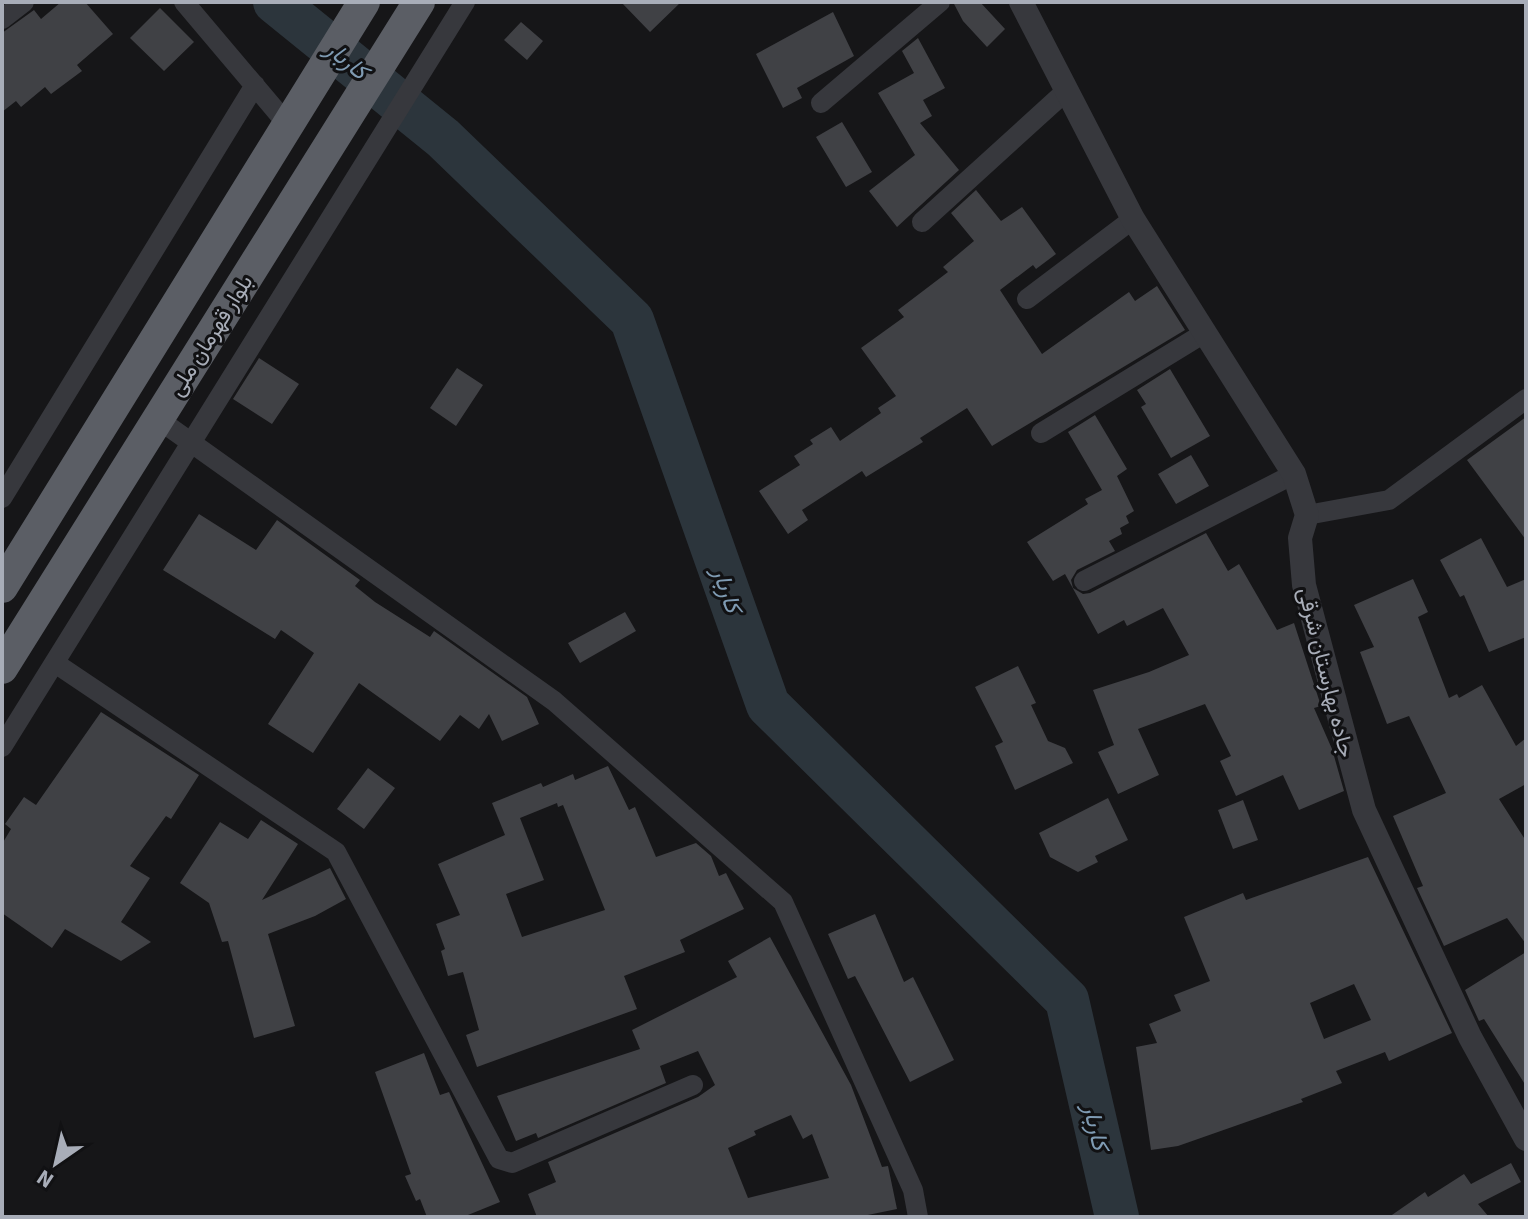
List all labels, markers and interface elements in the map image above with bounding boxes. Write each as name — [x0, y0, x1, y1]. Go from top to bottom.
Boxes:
water label: کاربار — [316, 31, 379, 91]
street label: بلوار قهرمان ملی — [161, 269, 261, 402]
water label: کاربار — [702, 561, 752, 622]
street label: جاده بهارستان شرقی — [1289, 584, 1363, 761]
water label: کاربار — [1073, 1099, 1119, 1158]
north arrow — [16, 1123, 96, 1203]
text: N — [30, 1161, 60, 1196]

